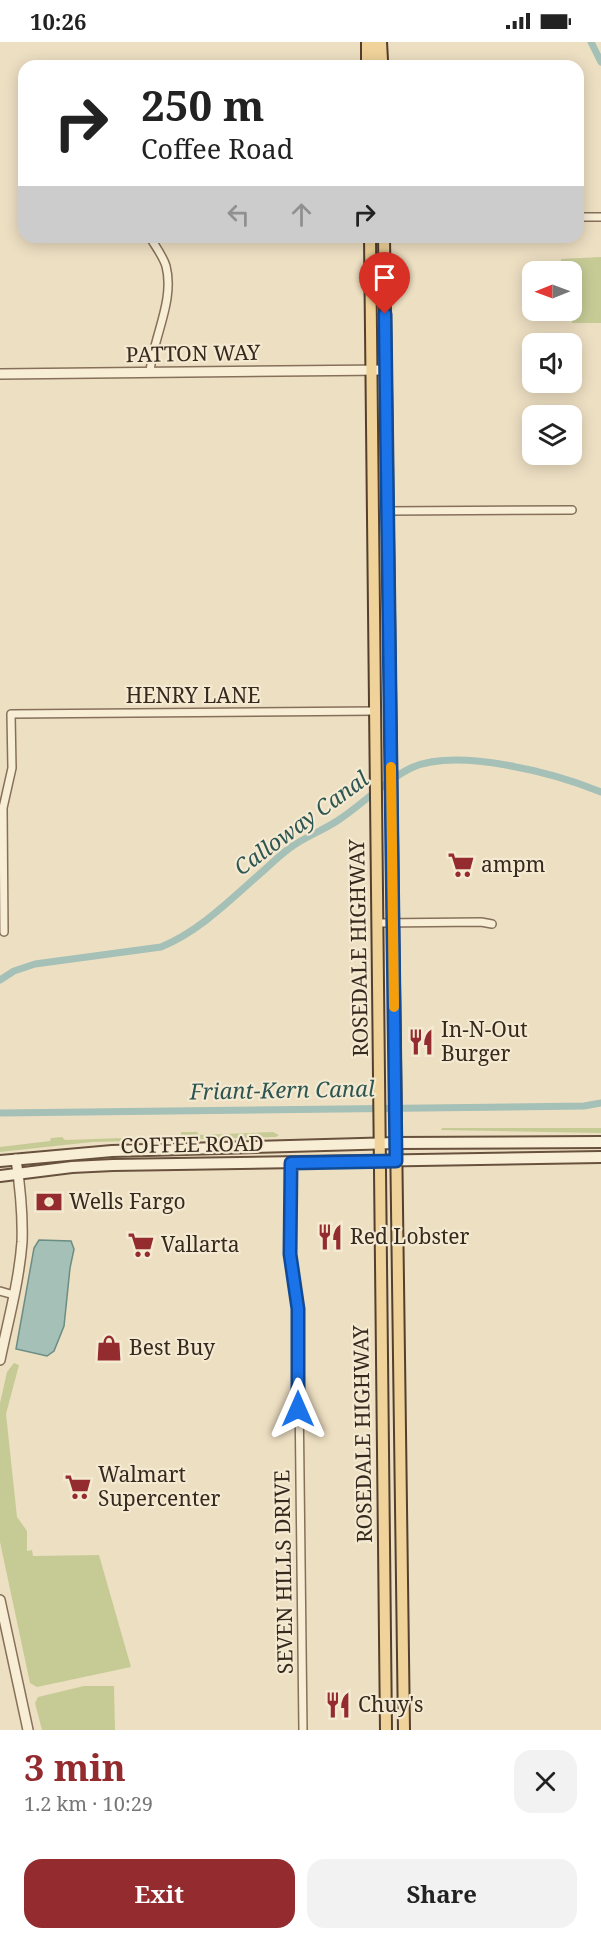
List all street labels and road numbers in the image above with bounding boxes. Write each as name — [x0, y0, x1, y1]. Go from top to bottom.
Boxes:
street label: PATTON WAY — [125, 338, 261, 368]
street label: HENRY LANE — [126, 681, 260, 709]
street label: ROSEDALE HIGHWAY — [342, 838, 374, 1057]
street label: COFFEE ROAD — [120, 1129, 264, 1159]
street label: ROSEDALE HIGHWAY — [346, 1324, 378, 1543]
street label: SEVEN HILLS DRIVE — [267, 1470, 299, 1674]

